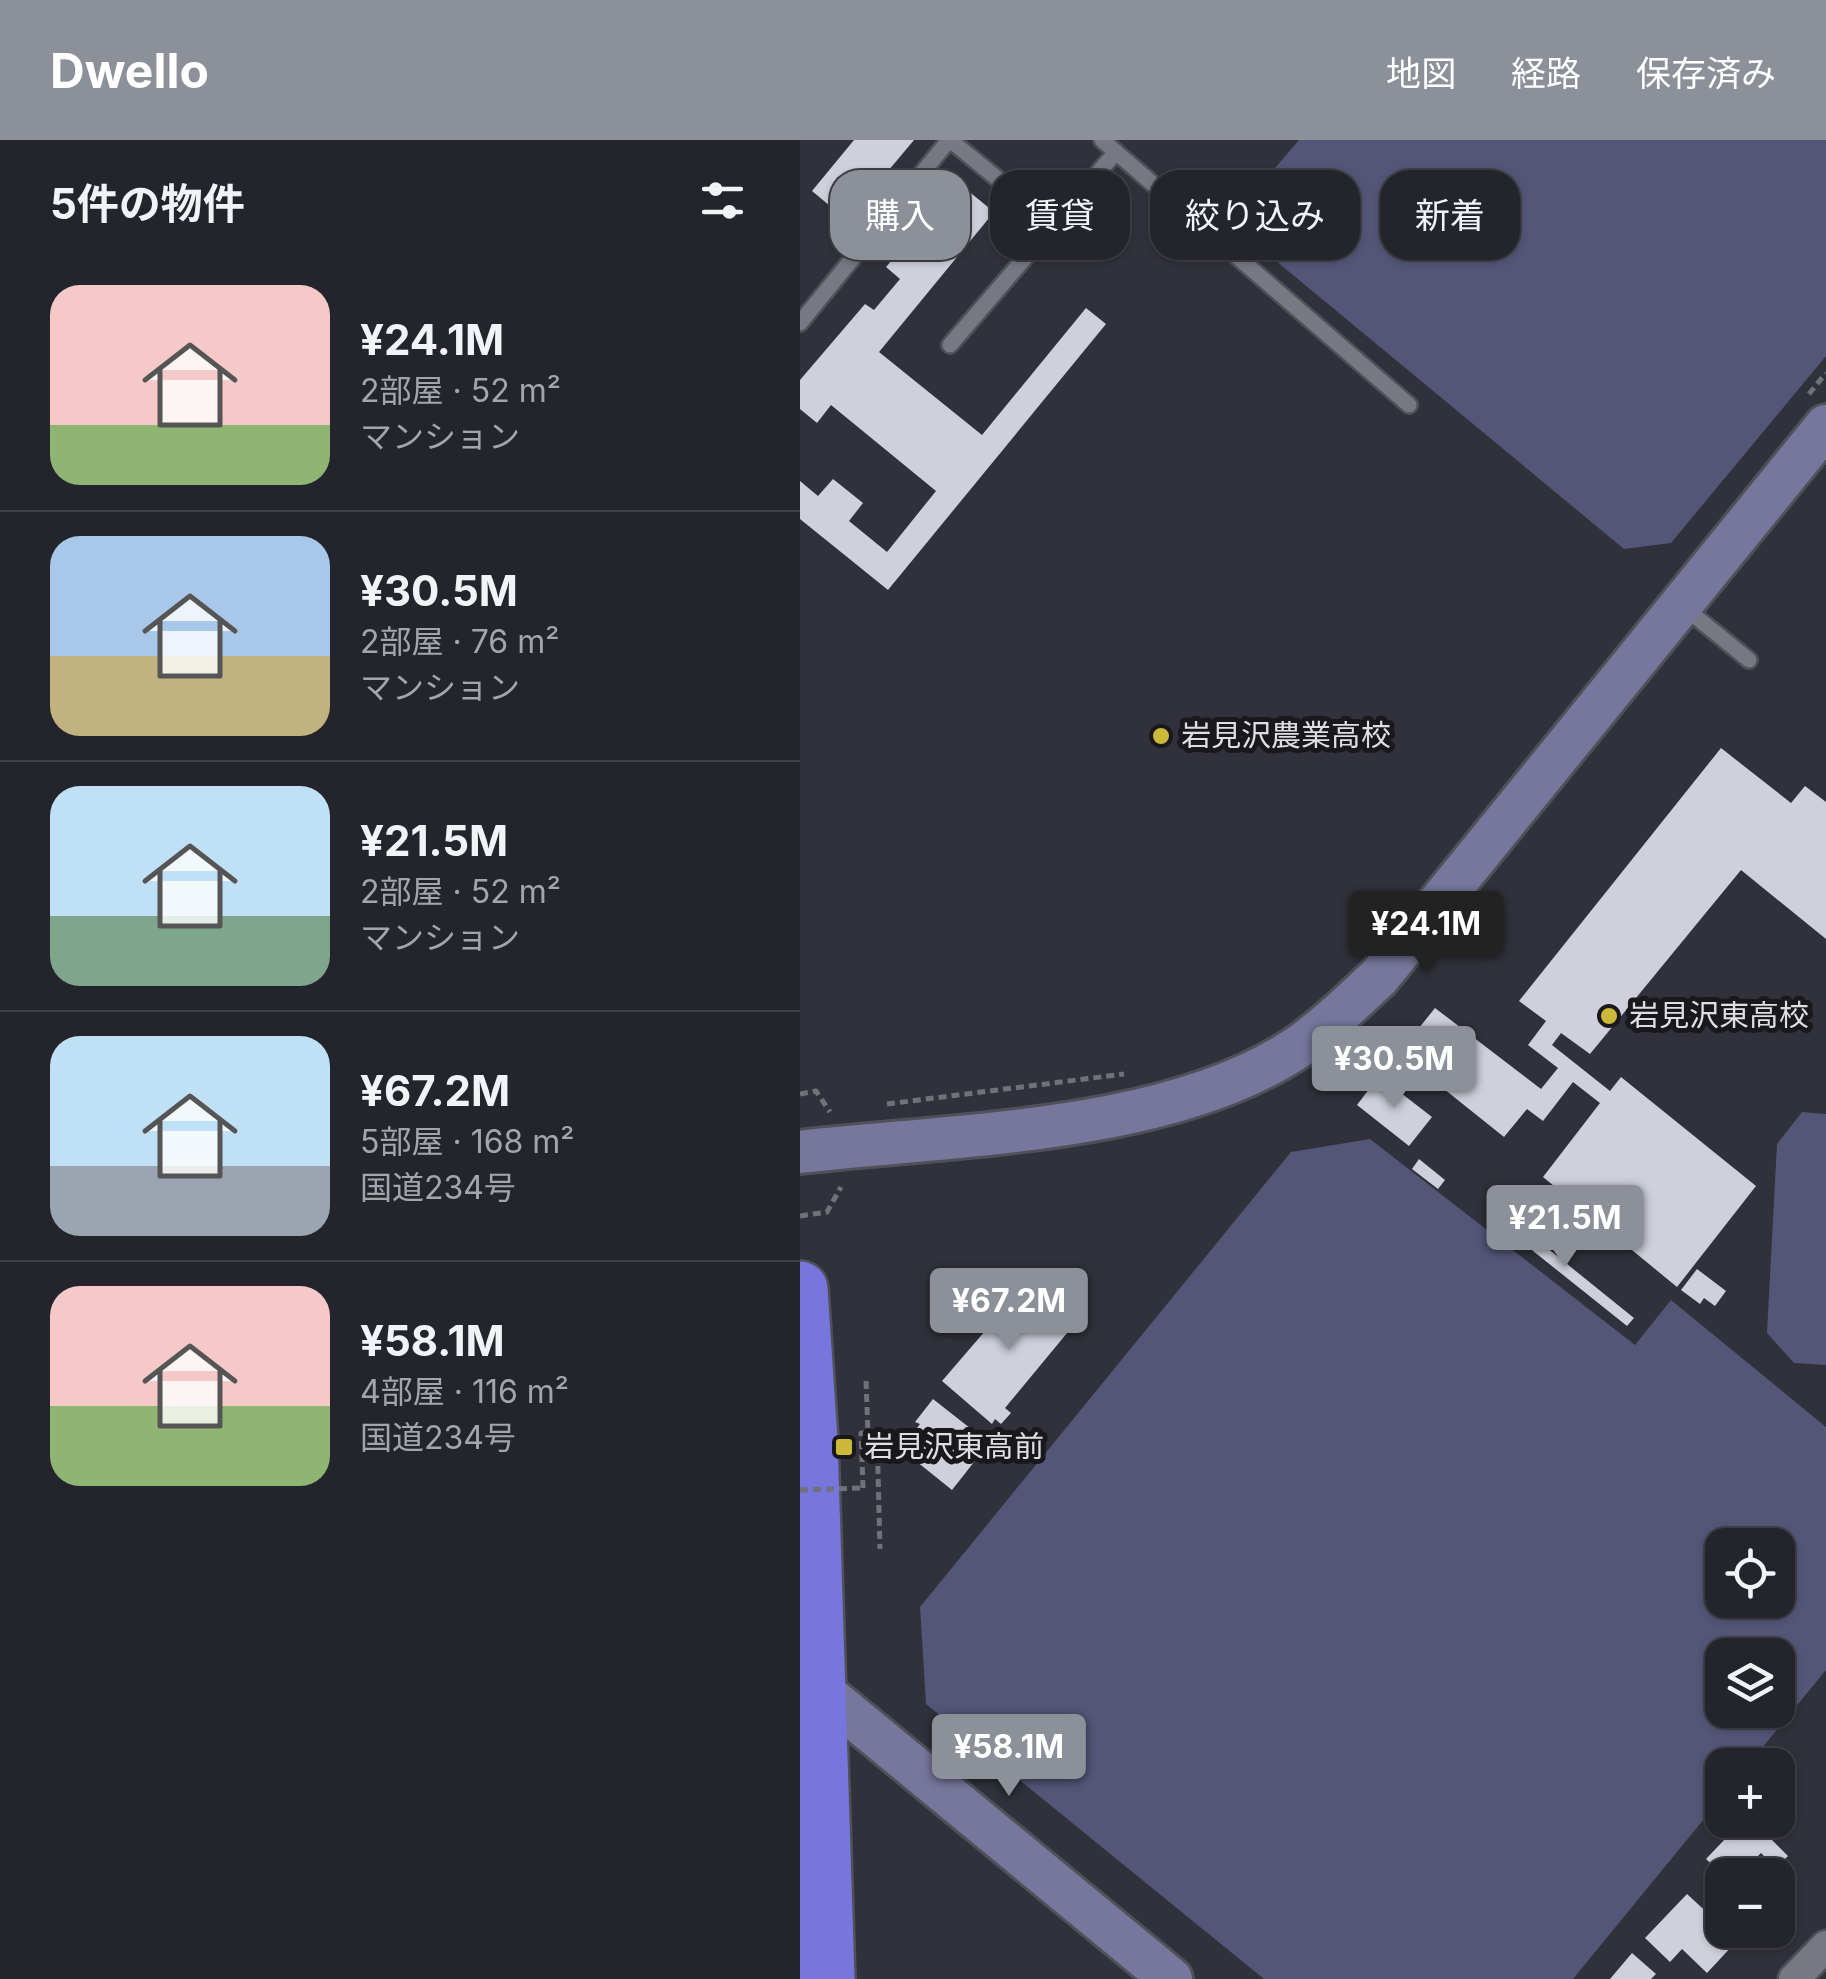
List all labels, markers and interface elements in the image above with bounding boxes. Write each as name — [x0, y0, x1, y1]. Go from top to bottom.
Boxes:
text: Dwello — [50, 41, 209, 100]
text: 地図 — [1386, 52, 1456, 94]
text: 経路 — [1511, 52, 1581, 94]
text: 保存済み — [1636, 52, 1776, 94]
chip: 購入 — [830, 170, 970, 260]
chip: 賃貸 — [990, 170, 1130, 260]
chip: 絞り込み — [1150, 170, 1360, 260]
chip: 新着 — [1380, 170, 1520, 260]
icon: filters — [695, 173, 750, 228]
text: 5件の物件 — [50, 178, 245, 229]
text: ¥24.1M — [360, 314, 504, 365]
icon: home — [130, 325, 250, 445]
text: 2部屋 · 52 m² — [360, 371, 561, 410]
text: マンション — [360, 417, 520, 456]
text: ¥30.5M — [360, 565, 518, 616]
icon: home — [130, 576, 250, 696]
text: 2部屋 · 76 m² — [360, 622, 559, 661]
text: マンション — [360, 668, 520, 707]
place label: 岩見沢農業高校 — [1181, 717, 1391, 753]
marker: 岩見沢農業高校 — [1150, 725, 1172, 747]
text: ¥21.5M — [360, 815, 508, 866]
icon: home — [130, 826, 250, 946]
text: 2部屋 · 52 m² — [360, 872, 561, 911]
pin: ¥24.1M — [1345, 891, 1507, 976]
text: ¥24.1M — [1371, 904, 1481, 943]
text: マンション — [360, 918, 520, 957]
place label: 岩見沢東高校 — [1629, 997, 1809, 1033]
marker: 岩見沢東高校 — [1598, 1005, 1620, 1027]
pin: ¥30.5M — [1313, 1026, 1475, 1111]
text: ¥30.5M — [1334, 1039, 1454, 1078]
text: ¥67.2M — [360, 1065, 510, 1116]
icon: home — [130, 1076, 250, 1196]
text: 5部屋 · 168 m² — [360, 1122, 575, 1161]
text: 国道234号 — [360, 1168, 516, 1207]
pin: ¥21.5M — [1484, 1185, 1646, 1270]
text: ¥21.5M — [1509, 1198, 1621, 1237]
pin: ¥67.2M — [928, 1268, 1090, 1353]
text: ¥67.2M — [952, 1281, 1066, 1320]
text: ¥58.1M — [360, 1315, 505, 1366]
icon: home — [130, 1326, 250, 1446]
text: 4部屋 · 116 m² — [360, 1372, 569, 1411]
text: 国道234号 — [360, 1418, 516, 1457]
place label: 岩見沢東高前 — [864, 1428, 1044, 1464]
marker: 岩見沢東高前 — [833, 1436, 855, 1458]
map controls — [1705, 1528, 1795, 1948]
button: locate — [1705, 1528, 1795, 1618]
button: layers — [1705, 1638, 1795, 1728]
pin: ¥58.1M — [928, 1714, 1090, 1799]
text: ¥58.1M — [954, 1727, 1064, 1766]
button: + — [1705, 1748, 1795, 1838]
button: − — [1705, 1858, 1795, 1948]

